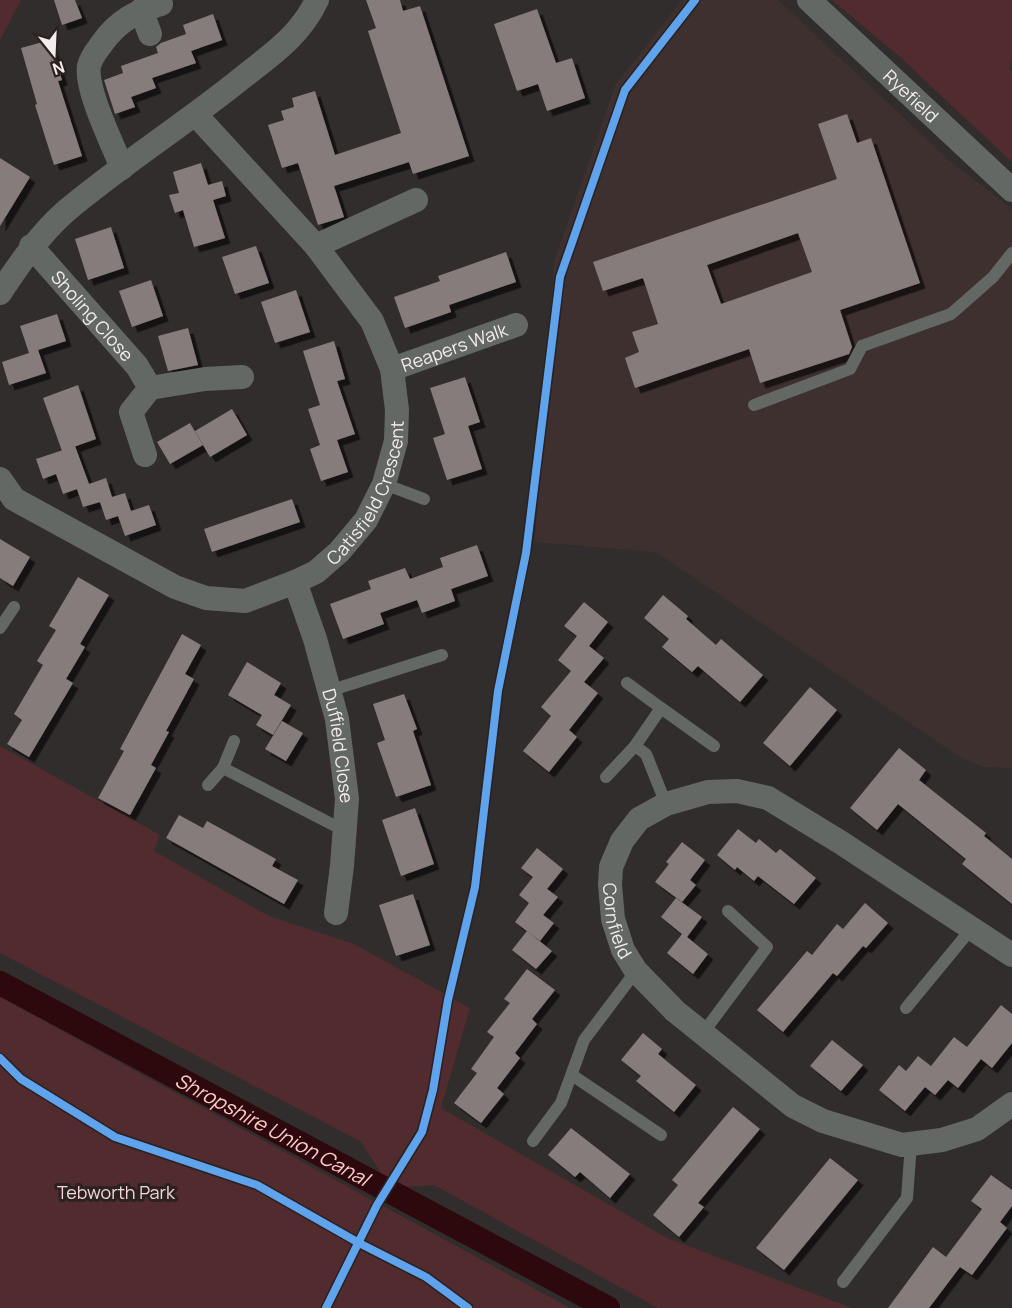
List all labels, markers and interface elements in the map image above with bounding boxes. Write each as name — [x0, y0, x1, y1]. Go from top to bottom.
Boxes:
north arrow — [24, 24, 84, 84]
text: N — [50, 56, 68, 81]
street label: Ryefield — [878, 64, 944, 127]
street label: Sholing Close — [46, 265, 139, 366]
street label: Reapers Walk — [398, 317, 512, 377]
street label: Catisfield Crescent — [321, 420, 409, 570]
street label: Duffield Close — [317, 686, 359, 804]
street label: Cornfield — [598, 882, 638, 963]
water label: Shropshire Union Canal — [171, 1066, 376, 1193]
park label: Tebworth Park — [57, 1180, 176, 1204]

